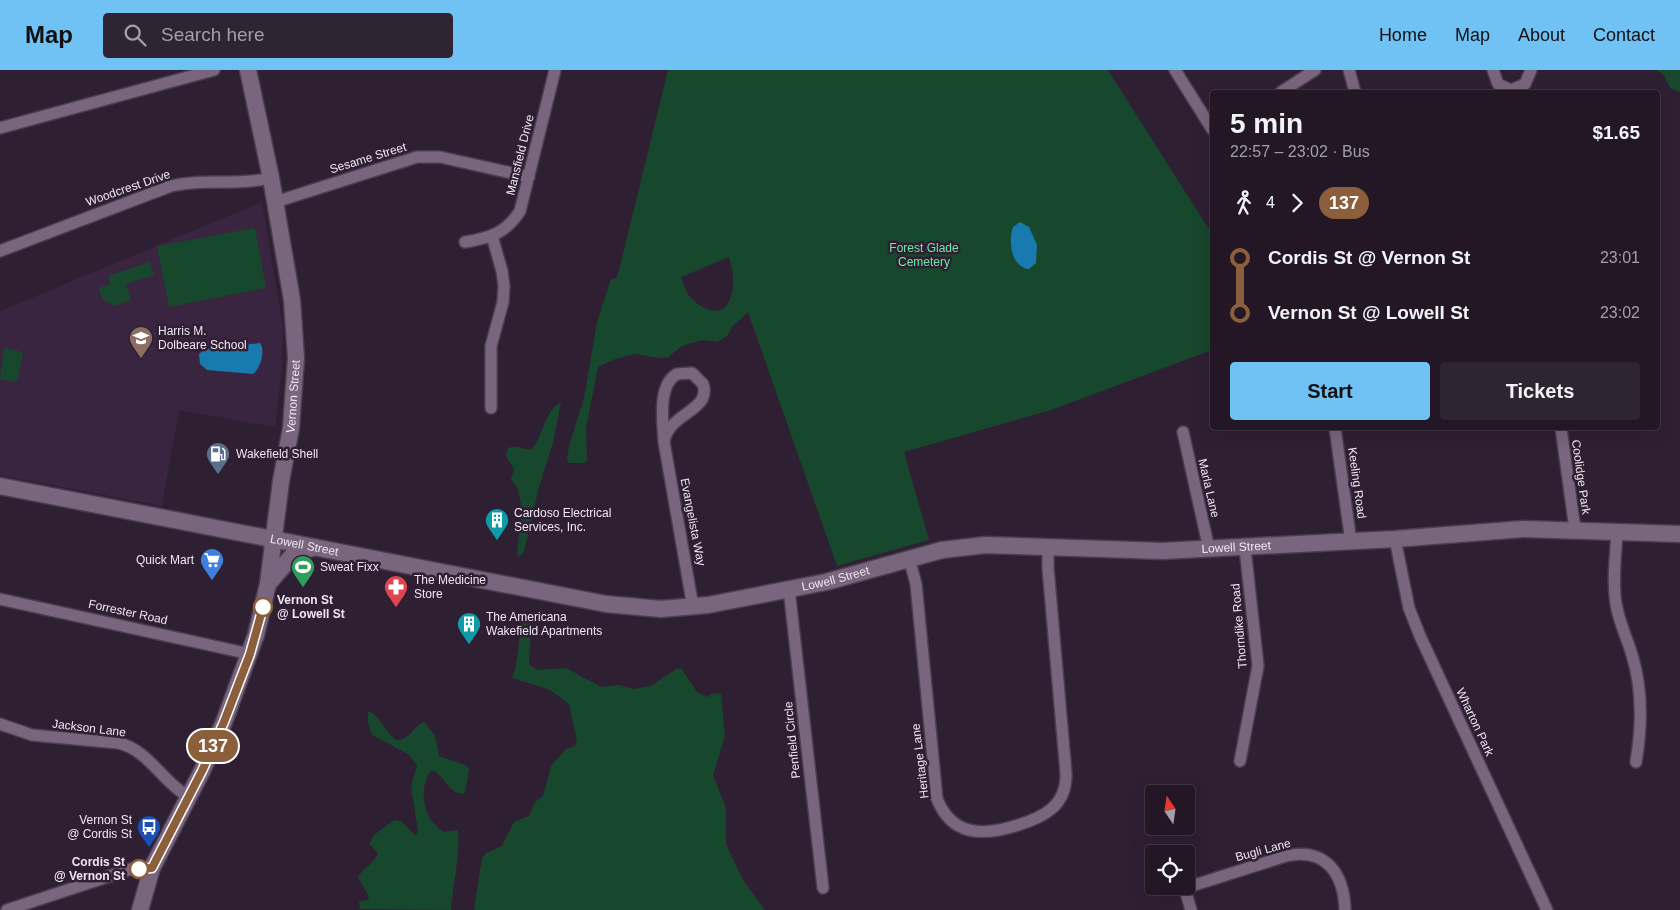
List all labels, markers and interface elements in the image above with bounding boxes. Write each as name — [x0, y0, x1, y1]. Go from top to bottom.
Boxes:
search box — [103, 13, 453, 58]
text: Map — [25, 21, 73, 48]
icon: search — [121, 21, 149, 49]
text: Search here — [161, 24, 265, 45]
text: Home — [1379, 25, 1427, 45]
text: Map — [1455, 25, 1490, 45]
text: About — [1518, 25, 1565, 45]
text: Contact — [1593, 25, 1655, 45]
text: 5 min — [1230, 108, 1303, 139]
street label: Mansfield Drive — [503, 113, 537, 197]
text: $1.65 — [1592, 122, 1640, 143]
street label: Sesame Street — [328, 140, 409, 176]
text: 22:57 – 23:02 · Bus — [1230, 143, 1370, 160]
street label: Woodcrest Drive — [84, 167, 172, 209]
icon: walk — [1230, 189, 1258, 217]
icon: forward — [1283, 189, 1311, 217]
text: 137 — [1329, 193, 1359, 213]
text: 4 — [1266, 194, 1275, 211]
park label: Forest Glade Cemetery — [889, 241, 959, 269]
text: Cordis St @ Vernon St — [1268, 247, 1470, 268]
text: 23:01 — [1600, 249, 1640, 266]
text: Vernon St @ Lowell St — [1268, 302, 1469, 323]
text: 23:02 — [1600, 304, 1640, 321]
place label: Harris M. Dolbeare School — [158, 324, 247, 352]
school or university icon: Harris M. Dolbeare School — [128, 325, 154, 359]
street label: Vernon Street — [283, 359, 303, 434]
button: Start — [1230, 362, 1430, 420]
button: Tickets — [1440, 362, 1640, 420]
street label: Coolidge Park — [1569, 439, 1593, 516]
fuel station icon: Wakefield Shell — [205, 441, 231, 475]
street label: Keeling Road — [1345, 446, 1369, 520]
place label: Wakefield Shell — [236, 447, 318, 461]
street label: Marla Lane — [1195, 457, 1223, 519]
street label: Evangelista Way — [678, 477, 708, 567]
place label: Cardoso Electrical Services, Inc. — [514, 506, 611, 534]
building icon: Cardoso Electrical Services, Inc. — [484, 507, 510, 541]
street label: Lowell Street — [269, 532, 340, 559]
street label: Lowell Street — [1201, 538, 1272, 556]
supermarket icon: Quick Mart — [199, 547, 225, 581]
place label: Quick Mart — [136, 553, 195, 567]
sports icon: Sweat Fixx — [290, 554, 316, 588]
place label: Sweat Fixx — [320, 560, 379, 574]
street label: Lowell Street — [800, 563, 872, 594]
place label: The Medicine Store — [414, 573, 486, 601]
pharmacy icon: The Medicine Store — [383, 574, 409, 608]
street label: Thorndike Road — [1228, 583, 1250, 669]
place label: Vernon St @ Lowell St — [277, 593, 345, 621]
street label: Forrester Road — [87, 597, 169, 627]
marker: Vernon St @ Lowell St — [253, 597, 273, 617]
place label: The Americana Wakefield Apartments — [486, 610, 602, 638]
building icon: The Americana Wakefield Apartments — [456, 611, 482, 645]
street label: Wharton Park — [1453, 686, 1497, 759]
street label: Penfield Circle — [781, 700, 803, 779]
street label: Jackson Lane — [51, 717, 127, 739]
street label: Heritage Lane — [908, 722, 932, 799]
line badge: 137 — [184, 730, 242, 762]
text: 137 — [198, 736, 228, 756]
north arrow — [1145, 785, 1195, 835]
map controls — [1145, 785, 1195, 895]
place label: Vernon St @ Cordis St — [67, 813, 133, 841]
bus stop icon: Vernon St @ Cordis St — [136, 814, 162, 848]
street label: Bugli Lane — [1234, 836, 1293, 864]
button: locate — [1145, 845, 1195, 895]
place label: Cordis St @ Vernon St — [54, 855, 125, 883]
marker: Cordis St @ Vernon St — [129, 859, 149, 879]

